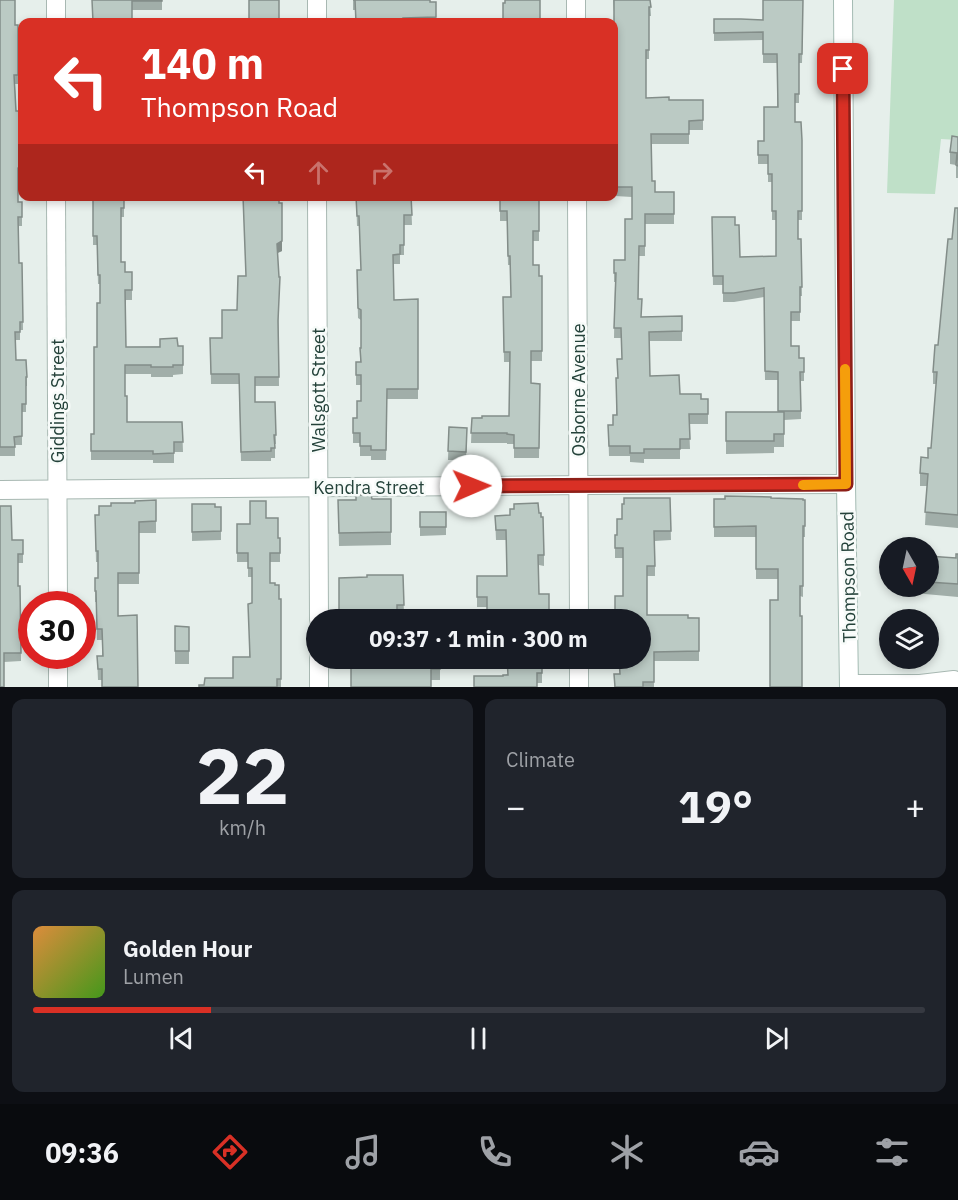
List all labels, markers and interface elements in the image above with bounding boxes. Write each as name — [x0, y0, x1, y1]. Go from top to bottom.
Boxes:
text: 140 m — [141, 36, 264, 91]
icon: left — [42, 42, 120, 120]
pin — [817, 43, 868, 94]
icon: arrive — [826, 52, 859, 85]
text: Thompson Road — [141, 89, 338, 124]
icon: left — [239, 156, 272, 189]
icon: ahead — [302, 156, 335, 189]
icon: right — [365, 156, 398, 189]
street label: Osborne Avenue — [567, 323, 590, 457]
street label: Walsgott Street — [307, 328, 330, 452]
street label: Giddings Street — [46, 339, 69, 463]
position arrow — [439, 454, 503, 518]
street label: Kendra Street — [313, 476, 425, 499]
street label: Thompson Road — [835, 511, 861, 643]
north arrow — [879, 537, 939, 597]
map controls — [879, 537, 939, 669]
speed limit sign: 30 — [18, 591, 96, 669]
button: layers — [879, 609, 939, 669]
text: 09:37 · 1 min · 300 m — [369, 624, 588, 653]
text: 22 — [196, 724, 289, 825]
text: Climate — [506, 746, 575, 773]
text: 19° — [678, 777, 753, 835]
text: − — [506, 785, 526, 828]
text: + — [905, 785, 925, 828]
text: km/h — [219, 814, 266, 841]
text: Golden Hour — [123, 934, 252, 963]
text: Lumen — [123, 963, 184, 990]
icon: previous — [165, 1022, 198, 1055]
icon: pause — [462, 1022, 495, 1055]
icon: next — [760, 1022, 793, 1055]
icon: directions — [209, 1131, 251, 1173]
icon: music — [342, 1131, 384, 1173]
icon: phone — [474, 1131, 516, 1173]
icon: climate — [606, 1131, 648, 1173]
icon: car — [738, 1131, 780, 1173]
icon: filters — [871, 1131, 913, 1173]
text: 09:36 — [45, 1135, 119, 1170]

